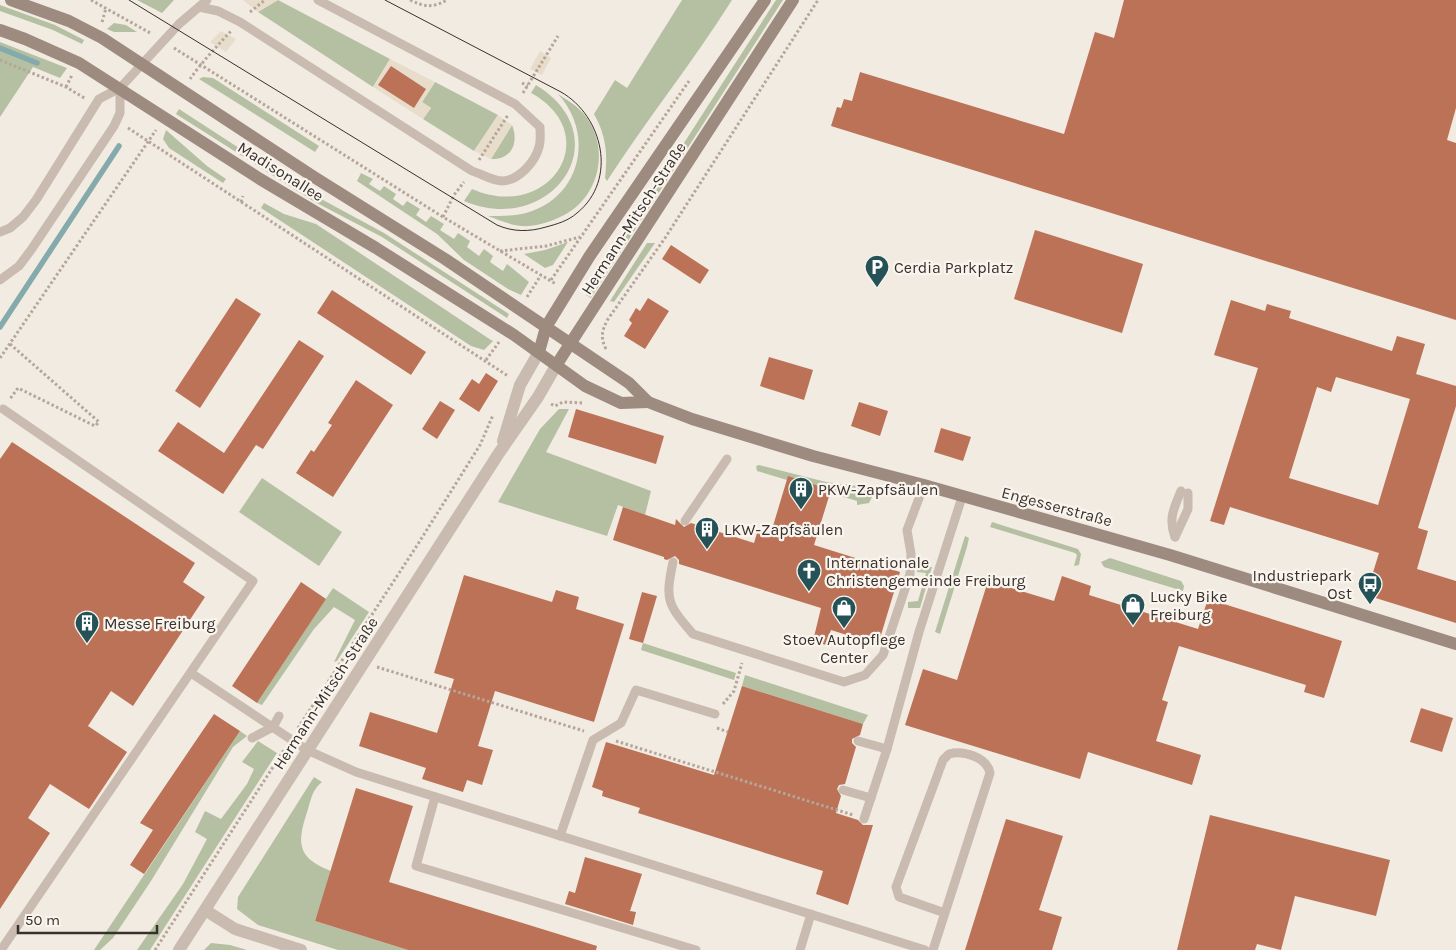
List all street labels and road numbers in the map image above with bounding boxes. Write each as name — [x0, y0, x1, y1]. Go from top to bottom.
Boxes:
street label: Madisonallee — [234, 138, 327, 205]
street label: Hermann-Mitsch-Straße — [577, 139, 690, 298]
street label: Engesserstraße — [999, 483, 1114, 530]
street label: Hermann-Mitsch-Straße — [269, 614, 382, 773]

